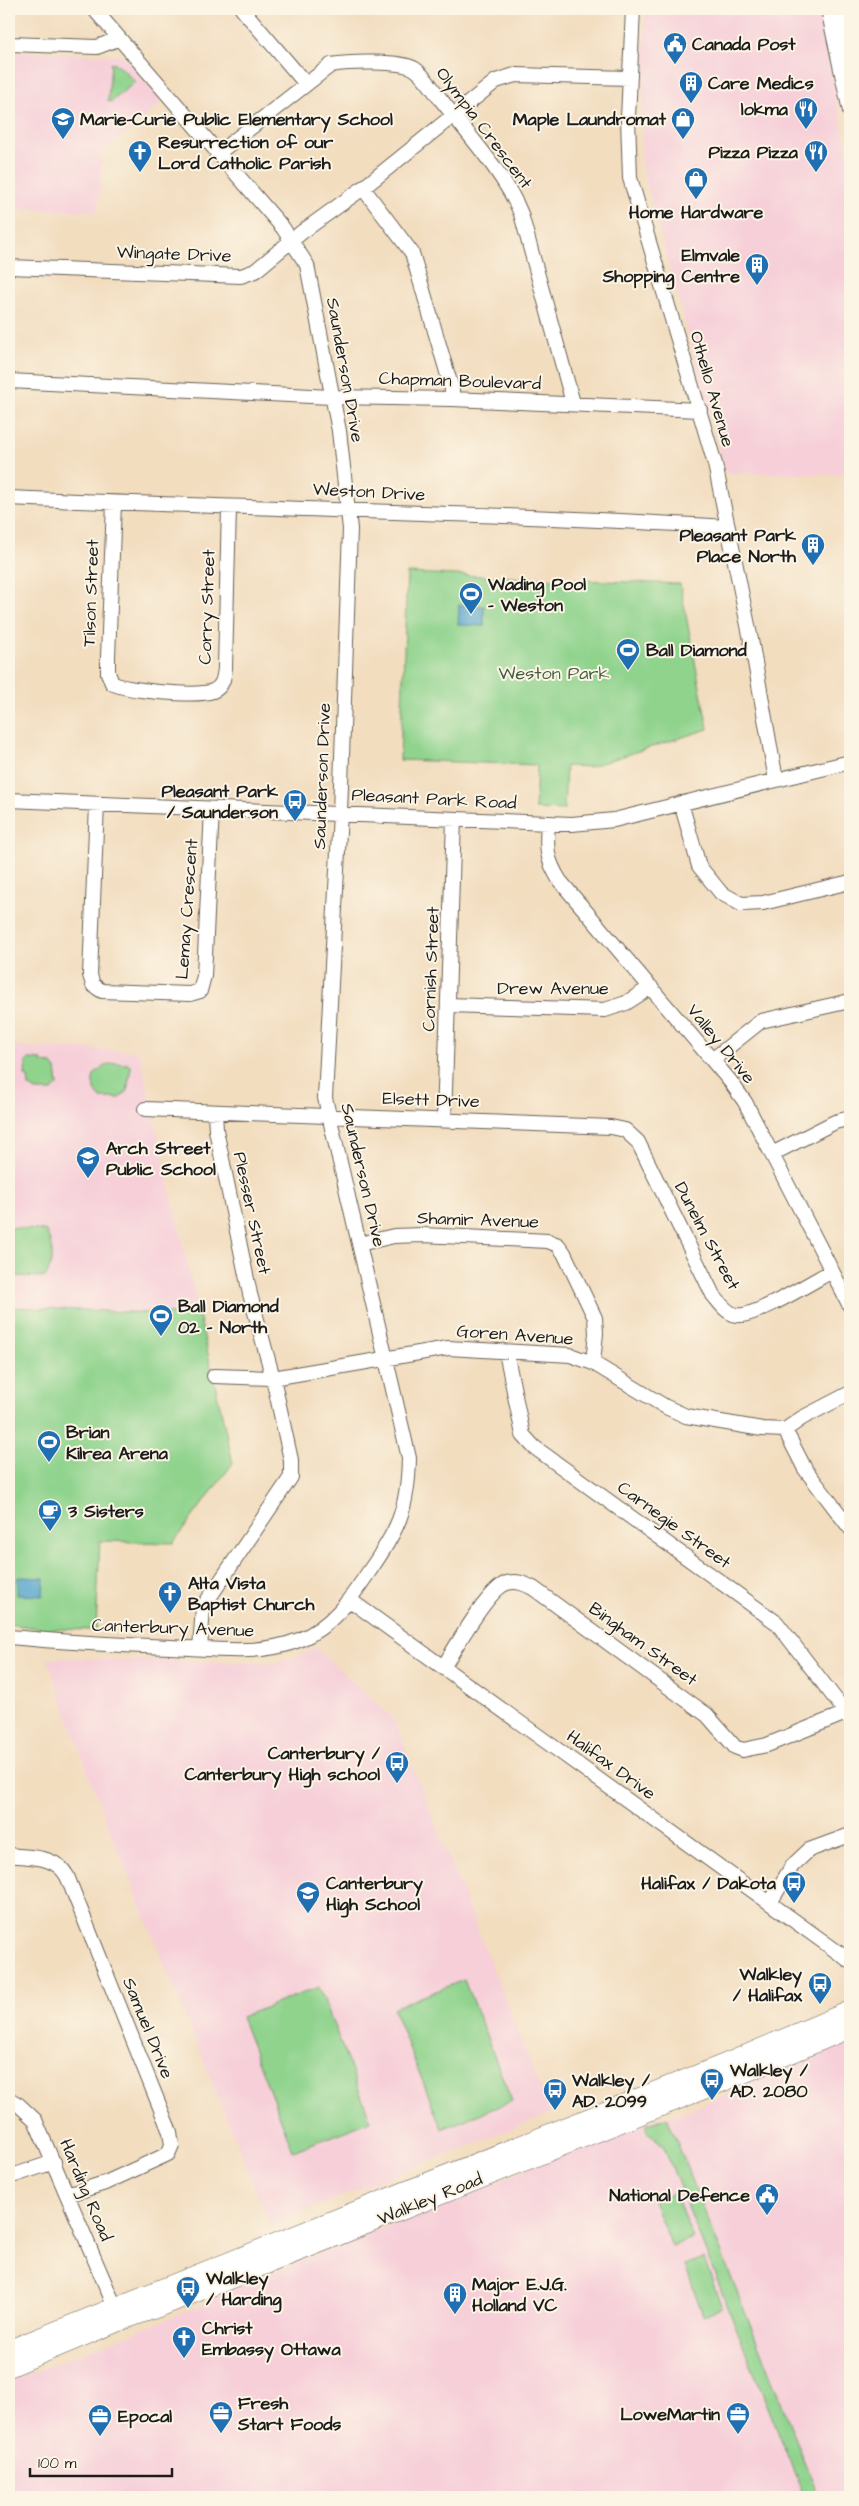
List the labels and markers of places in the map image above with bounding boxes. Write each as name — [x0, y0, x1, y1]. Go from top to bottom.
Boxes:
public building icon: Canada Post — [662, 31, 688, 65]
place label: Canada Post — [692, 32, 796, 57]
building icon: Care Medics — [678, 70, 704, 104]
place label: Care Medics — [708, 71, 814, 96]
restaurant icon: lokma — [793, 96, 819, 130]
place label: lokma — [741, 97, 789, 122]
school or university icon: Marie-Curie Public Elementary School — [50, 106, 76, 140]
shop icon: Maple Laundromat — [670, 106, 696, 140]
place label: Marie-Curie Public Elementary School — [80, 107, 393, 133]
place label: Maple Laundromat — [513, 107, 667, 132]
place label: Resurrection of our Lord Catholic Parish — [158, 130, 333, 176]
church icon: Resurrection of our Lord Catholic Parish — [127, 139, 153, 173]
restaurant icon: Pizza Pizza — [803, 139, 829, 173]
place label: Pizza Pizza — [708, 140, 799, 165]
shop icon: Home Hardware — [683, 166, 709, 200]
place label: Home Hardware — [629, 200, 764, 225]
place label: Elmvale Shopping Centre — [602, 243, 740, 290]
building icon: Elmvale Shopping Centre — [744, 252, 770, 286]
place label: Pleasant Park Place North — [679, 523, 797, 569]
building icon: Pleasant Park Place North — [800, 532, 826, 566]
place label: Wading Pool - Weston — [487, 572, 586, 618]
sports icon: Wading Pool - Weston — [458, 581, 484, 615]
sports icon: Ball Diamond — [615, 637, 641, 671]
place label: Ball Diamond — [646, 638, 748, 663]
place label: Pleasant Park / Saunderson — [161, 779, 279, 825]
bus stop icon: Pleasant Park / Saunderson — [282, 788, 308, 822]
place label: Arch Street Public School — [106, 1136, 216, 1182]
school or university icon: Arch Street Public School — [75, 1145, 101, 1179]
place label: Ball Diamond 02 - North — [178, 1294, 280, 1340]
sports icon: Ball Diamond 02 - North — [148, 1303, 174, 1337]
place label: Brian Kilrea Arena — [66, 1420, 169, 1466]
sports icon: Brian Kilrea Arena — [36, 1429, 62, 1463]
cafe icon: 3 Sisters — [37, 1498, 63, 1532]
place label: 3 Sisters — [67, 1499, 144, 1524]
place label: Alta Vista Baptist Church — [188, 1571, 316, 1617]
church icon: Alta Vista Baptist Church — [157, 1580, 183, 1614]
place label: Canterbury / Canterbury High school — [184, 1741, 381, 1788]
bus stop icon: Canterbury / Canterbury High school — [384, 1750, 410, 1784]
bus stop icon: Halifax / Dakota — [781, 1870, 807, 1904]
place label: Canterbury High School — [326, 1871, 423, 1918]
place label: Halifax / Dakota — [641, 1871, 777, 1896]
school or university icon: Canterbury High School — [295, 1880, 321, 1914]
place label: Walkley / Halifax — [733, 1962, 803, 2008]
bus stop icon: Walkley / Halifax — [807, 1971, 833, 2005]
place label: Walkley / AD. 2080 — [729, 2058, 809, 2104]
bus stop icon: Walkley / AD. 2080 — [699, 2067, 725, 2101]
place label: Walkley / AD. 2099 — [571, 2068, 651, 2114]
bus stop icon: Walkley / AD. 2099 — [542, 2077, 568, 2111]
public building icon: National Defence — [754, 2182, 780, 2216]
place label: National Defence — [609, 2183, 750, 2208]
place label: Walkley / Harding — [205, 2266, 282, 2313]
place label: Major E.J.G. Holland VC — [472, 2272, 567, 2318]
bus stop icon: Walkley / Harding — [175, 2275, 201, 2309]
building icon: Major E.J.G. Holland VC — [442, 2281, 468, 2315]
place label: Christ Embassy Ottawa — [202, 2316, 341, 2363]
church icon: Christ Embassy Ottawa — [171, 2325, 197, 2359]
place label: Fresh Start Foods — [237, 2391, 341, 2437]
office icon: Fresh Start Foods — [208, 2400, 234, 2434]
office icon: LoweMartin — [725, 2401, 751, 2435]
place label: LoweMartin — [620, 2402, 720, 2427]
office icon: Epocal — [87, 2403, 113, 2437]
place label: Epocal — [118, 2404, 172, 2429]

